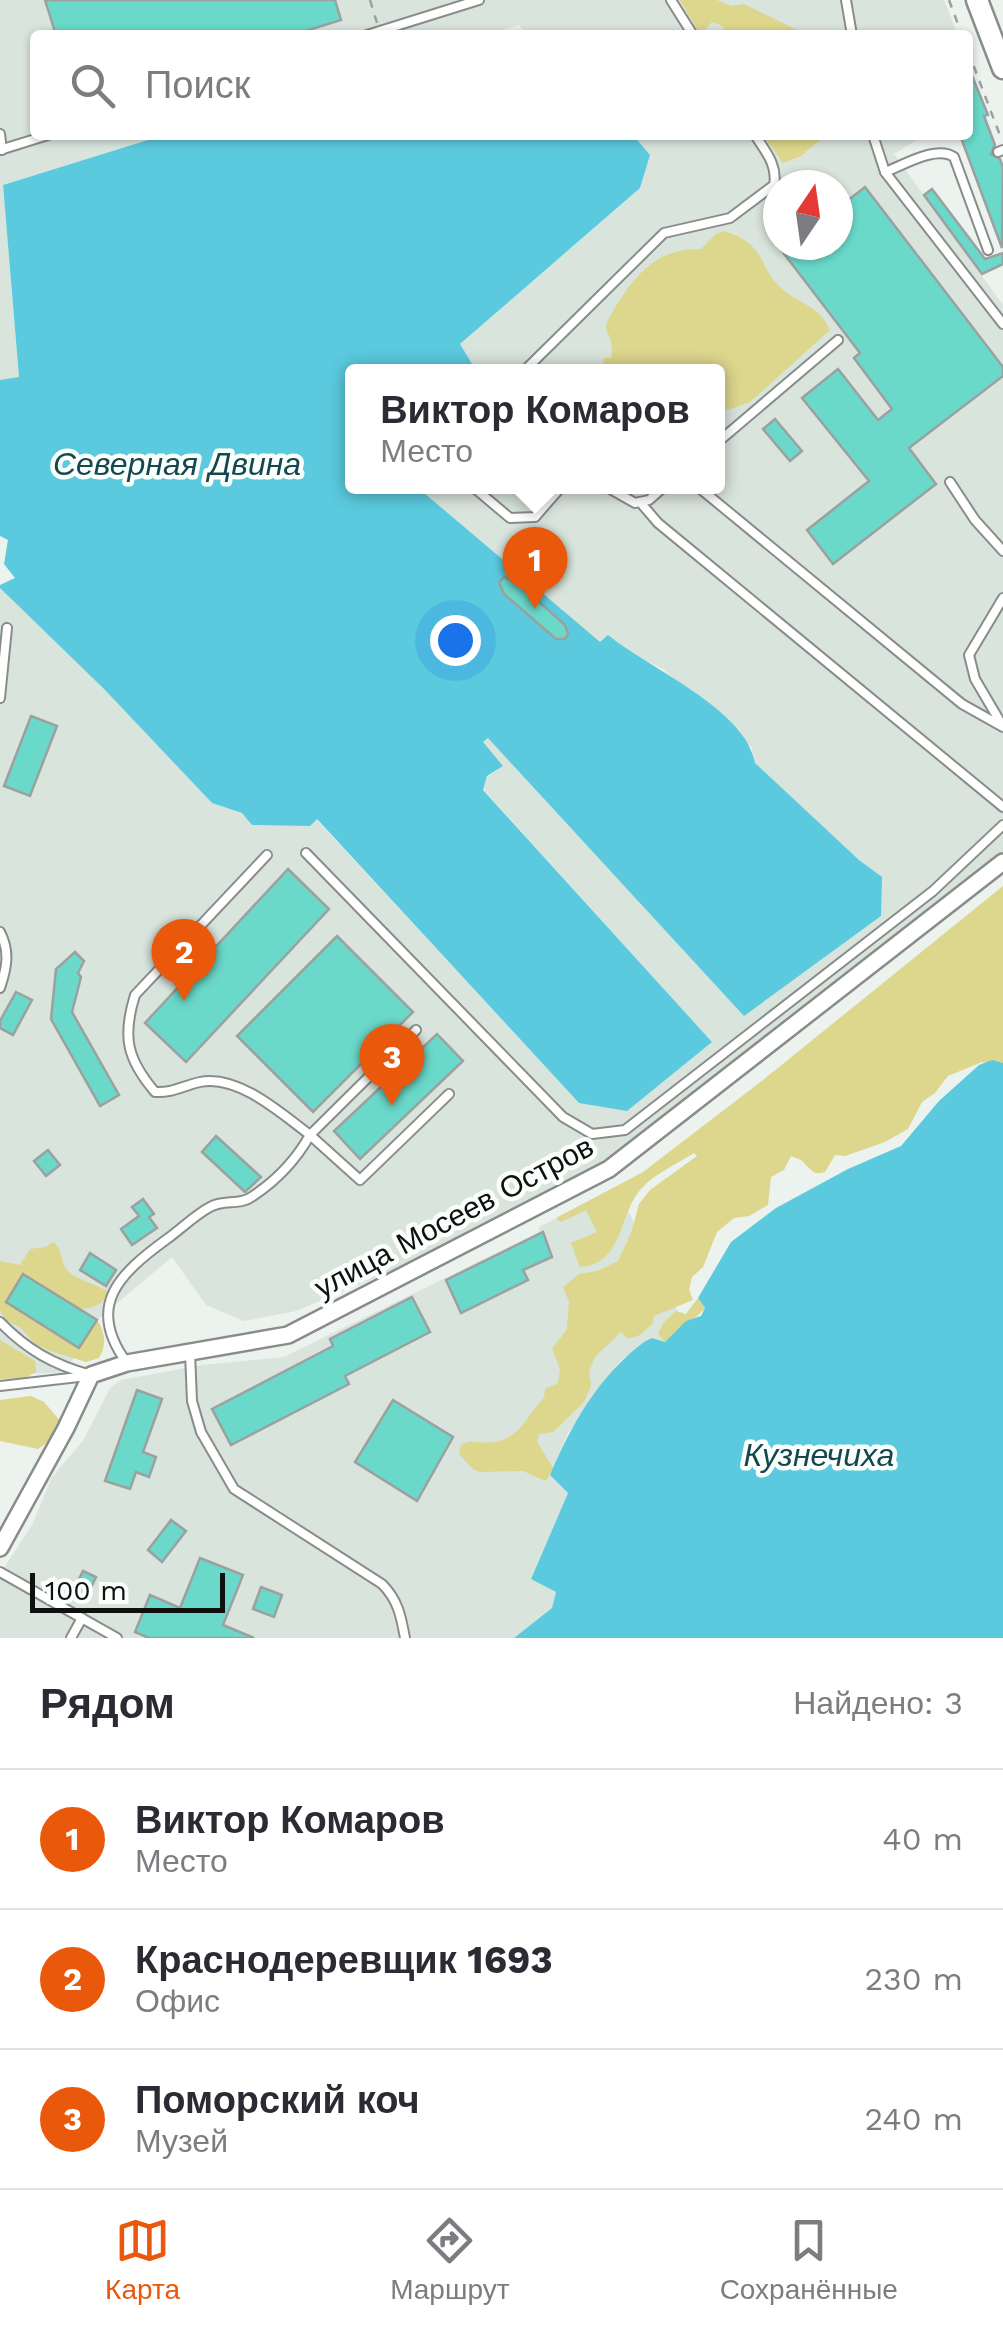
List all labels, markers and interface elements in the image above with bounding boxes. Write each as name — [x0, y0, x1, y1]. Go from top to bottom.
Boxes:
search box — [30, 30, 973, 140]
icon: search — [65, 58, 120, 113]
text: Поиск — [145, 63, 250, 107]
north arrow — [763, 170, 853, 260]
popup — [345, 364, 725, 494]
text: Виктор Комаров — [380, 388, 690, 432]
text: Место — [380, 432, 473, 470]
water label: Северная Двина — [53, 445, 301, 483]
pin: 1 — [502, 526, 568, 609]
your location — [430, 615, 481, 666]
pin: 2 — [152, 918, 216, 1001]
pin: 3 — [360, 1024, 424, 1106]
street label: улица Мосеев Остров — [308, 1128, 599, 1305]
water label: Кузнечиха — [744, 1436, 894, 1474]
scale bar — [30, 1568, 225, 1612]
text: 100 m — [45, 1574, 127, 1607]
text: Рядом — [40, 1679, 175, 1728]
text: Найдено: 3 — [793, 1684, 963, 1722]
text: Виктор Комаров — [135, 1798, 445, 1842]
text: 1 — [66, 1820, 79, 1858]
text: 40 m — [882, 1820, 963, 1858]
text: Место — [135, 1842, 228, 1880]
text: Краснодеревщик 1693 — [135, 1938, 553, 1982]
text: 2 — [63, 1960, 82, 1998]
text: 230 m — [864, 1960, 963, 1998]
text: Офис — [135, 1982, 220, 2020]
text: Поморский коч — [135, 2078, 420, 2122]
text: 3 — [63, 2100, 82, 2138]
text: 240 m — [864, 2100, 963, 2138]
text: Музей — [135, 2122, 228, 2160]
tab: Карта — [105, 2213, 180, 2306]
tab: Маршрут — [390, 2213, 509, 2306]
tab: Сохранённые — [720, 2213, 898, 2306]

